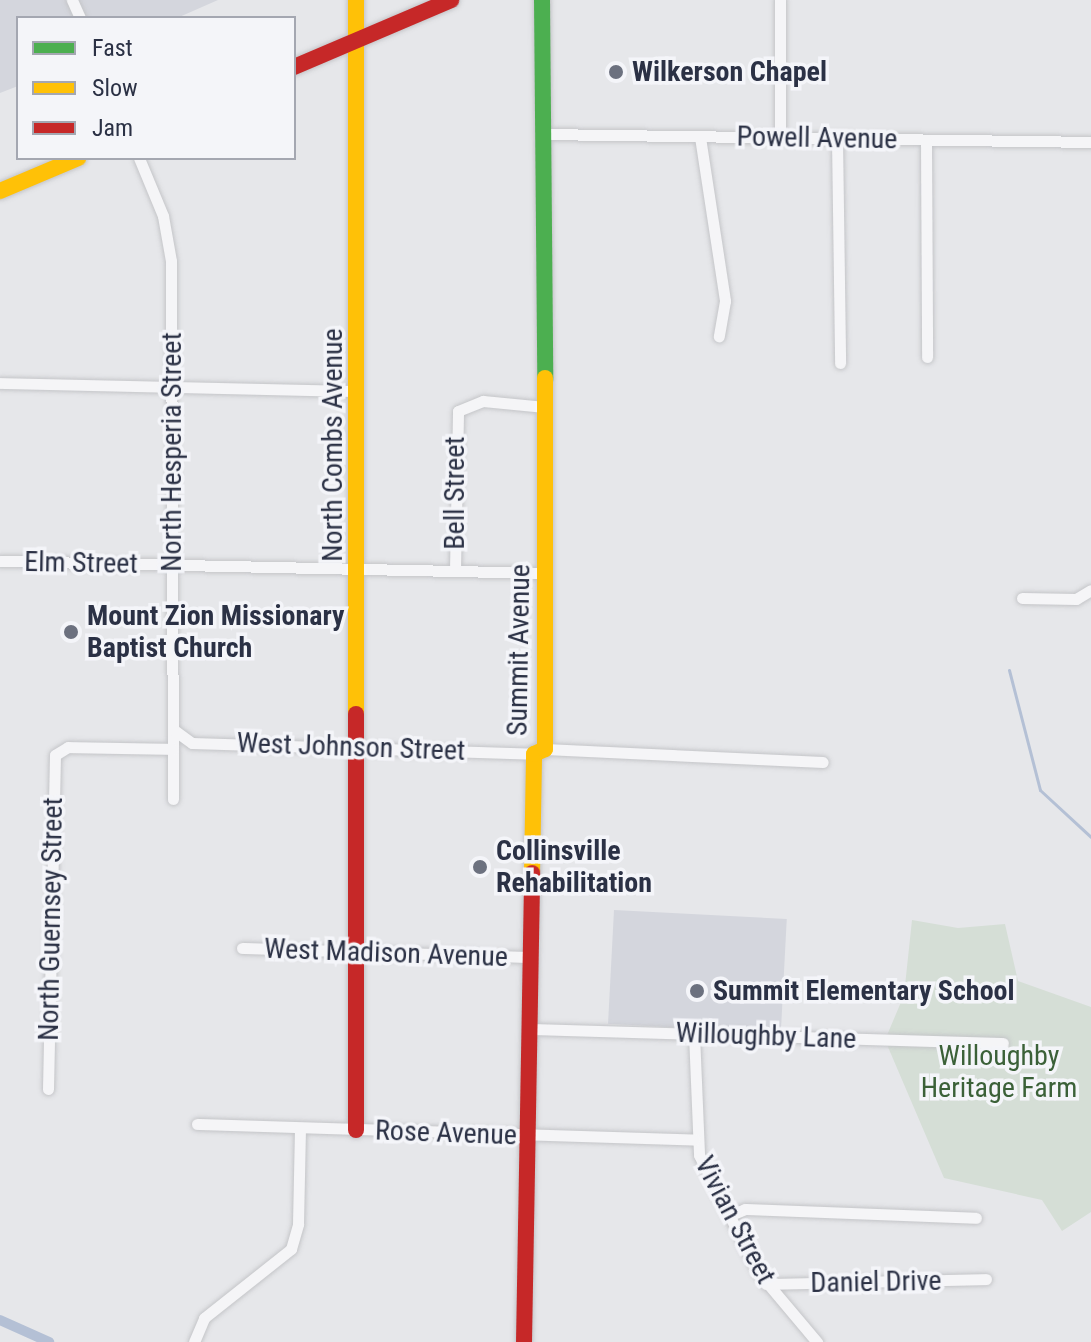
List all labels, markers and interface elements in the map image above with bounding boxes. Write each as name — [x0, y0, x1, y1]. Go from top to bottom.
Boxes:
legend — [16, 16, 296, 160]
text: Fast — [92, 34, 133, 62]
place label: Wilkerson Chapel — [632, 55, 827, 89]
marker: Wilkerson Chapel — [607, 63, 625, 81]
text: Slow — [92, 74, 138, 102]
text: Jam — [92, 114, 133, 142]
street label: Powell Avenue — [736, 120, 898, 156]
street label: North Combs Avenue — [316, 328, 350, 562]
street label: North Hesperia Street — [155, 332, 189, 572]
street label: Bell Street — [438, 436, 472, 550]
street label: Elm Street — [24, 545, 138, 581]
street label: Summit Avenue — [501, 564, 537, 736]
place label: Mount Zion Missionary Baptist Church — [87, 599, 344, 665]
marker: Mount Zion Missionary Baptist Church — [62, 623, 80, 641]
street label: West Johnson Street — [236, 726, 466, 768]
street label: North Guernsey Street — [32, 797, 70, 1041]
place label: Collinsville Rehabilitation — [496, 834, 652, 900]
marker: Collinsville Rehabilitation — [471, 858, 489, 876]
street label: West Madison Avenue — [264, 932, 508, 974]
place label: Summit Elementary School — [713, 974, 1015, 1008]
marker: Summit Elementary School — [688, 982, 706, 1000]
street label: Willoughby Lane — [675, 1016, 857, 1056]
park label: Willoughby Heritage Farm — [921, 1039, 1077, 1105]
street label: Rose Avenue — [375, 1114, 517, 1152]
street label: Vivian Street — [687, 1151, 783, 1289]
street label: Daniel Drive — [810, 1264, 942, 1300]

